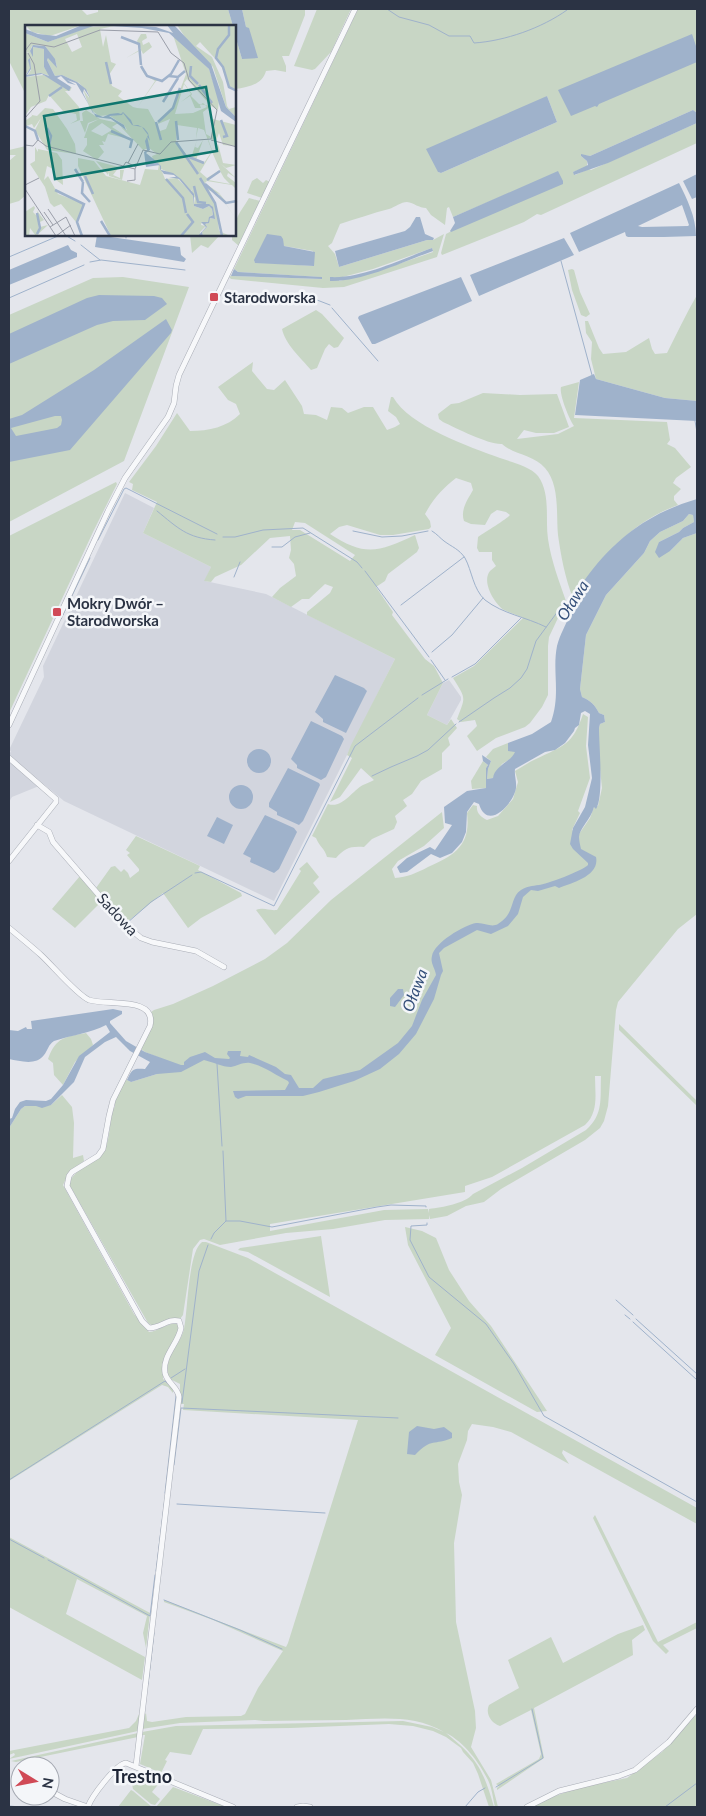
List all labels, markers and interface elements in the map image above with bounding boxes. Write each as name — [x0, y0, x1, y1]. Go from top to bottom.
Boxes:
inset map — [25, 25, 236, 236]
place label: Starodworska — [224, 288, 316, 306]
marker: Starodworska — [208, 291, 220, 303]
water label: Oława — [552, 576, 592, 624]
place label: Mokry Dwór – Starodworska — [67, 594, 164, 629]
marker: Mokry Dwór – Starodworska — [51, 606, 63, 618]
street label: Sadowa — [94, 889, 142, 939]
water label: Oława — [397, 966, 431, 1014]
north arrow — [10, 1756, 60, 1806]
district label: Trestno — [112, 1765, 172, 1787]
text: N — [39, 1777, 58, 1790]

